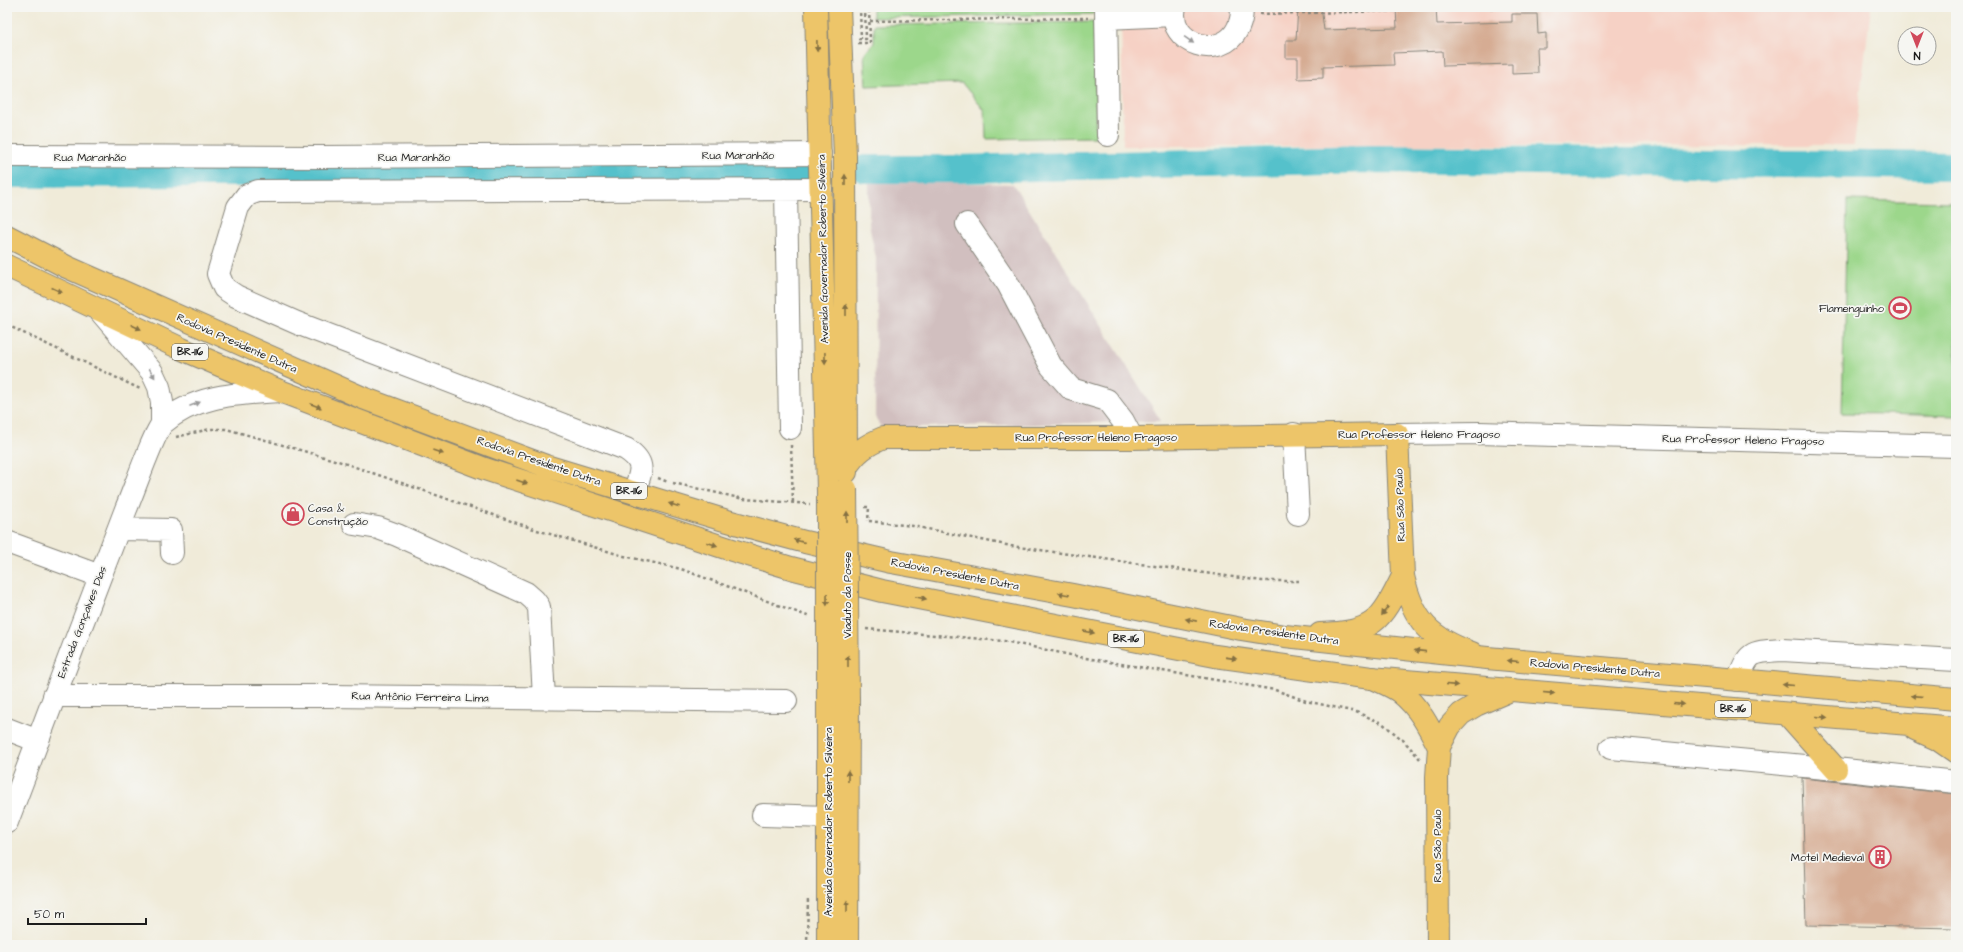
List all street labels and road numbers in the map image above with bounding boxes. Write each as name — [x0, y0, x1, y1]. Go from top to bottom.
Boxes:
street label: Rua Maranhão — [702, 148, 775, 163]
street label: Rua Maranhão — [54, 150, 127, 165]
street label: Rua Maranhão — [378, 150, 451, 165]
street label: Avenida Governador Roberto Silveira — [814, 154, 832, 344]
street label: Rodovia Presidente Dutra — [174, 310, 300, 376]
road number: BR-116 — [172, 344, 208, 360]
street label: Rua Professor Heleno Fragoso — [1338, 427, 1501, 443]
street label: Rua Professor Heleno Fragoso — [1015, 430, 1178, 446]
street label: Rua Professor Heleno Fragoso — [1662, 431, 1825, 450]
street label: Rodovia Presidente Dutra — [475, 433, 603, 489]
street label: Rua São Paulo — [1391, 468, 1409, 542]
road number: BR-116 — [611, 483, 647, 499]
street label: Viaduto da Posse — [840, 552, 855, 638]
street label: Rodovia Presidente Dutra — [890, 554, 1021, 594]
street label: Estrada Gonçalves Dias — [54, 563, 110, 680]
street label: Rodovia Presidente Dutra — [1208, 616, 1340, 649]
road number: BR-116 — [1108, 631, 1144, 647]
street label: Rodovia Presidente Dutra — [1530, 655, 1661, 681]
street label: Rua Antônio Ferreira Lima — [351, 688, 489, 706]
road number: BR-116 — [1715, 701, 1751, 717]
street label: Avenida Governador Roberto Silveira — [821, 727, 836, 917]
street label: Rua São Paulo — [1430, 809, 1445, 882]

